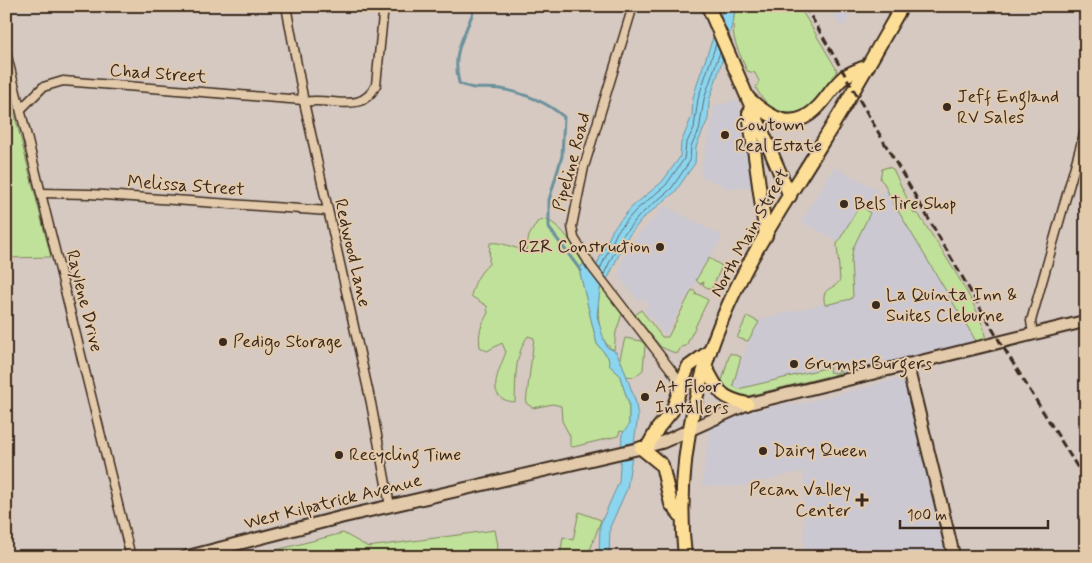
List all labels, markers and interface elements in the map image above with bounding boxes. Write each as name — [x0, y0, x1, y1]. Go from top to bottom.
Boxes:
street label: Chad Street — [109, 59, 208, 89]
place label: Jeff England RV Sales — [957, 85, 1059, 130]
marker: Jeff England RV Sales — [941, 101, 953, 113]
street label: Pipeline Road — [547, 110, 597, 214]
place label: Cowtown Real Estate — [735, 113, 822, 158]
marker: Cowtown Real Estate — [719, 129, 731, 141]
street label: North Main Street — [705, 165, 795, 301]
street label: Melissa Street — [126, 170, 246, 202]
place label: Bels Tire Shop — [854, 192, 957, 216]
street label: Redwood Lane — [328, 197, 376, 309]
marker: Bels Tire Shop — [838, 198, 850, 210]
place label: RZR Construction — [518, 235, 650, 259]
marker: RZR Construction — [654, 241, 666, 253]
street label: Raylene Drive — [60, 248, 108, 354]
place label: La Quinta Inn & Suites Cleburne — [886, 283, 1017, 328]
marker: La Quinta Inn & Suites Cleburne — [870, 299, 882, 311]
place label: Pedigo Storage — [233, 330, 342, 355]
marker: Pedigo Storage — [217, 336, 229, 348]
place label: Grumps Burgers — [804, 352, 932, 378]
marker: Grumps Burgers — [788, 358, 800, 370]
place label: A+ Floor Installers — [655, 375, 729, 420]
marker: A+ Floor Installers — [639, 391, 651, 403]
place label: Dairy Queen — [773, 439, 867, 463]
place label: Recycling Time — [349, 443, 461, 469]
marker: Dairy Queen — [757, 445, 769, 457]
marker: Recycling Time — [333, 449, 345, 461]
street label: West Kilpatrick Avenue — [242, 468, 424, 536]
place label: Pecan Valley Center — [749, 478, 851, 523]
marker: Pecan Valley Center — [855, 493, 869, 507]
scale bar — [900, 498, 1047, 530]
text: 100 m — [907, 506, 947, 526]

